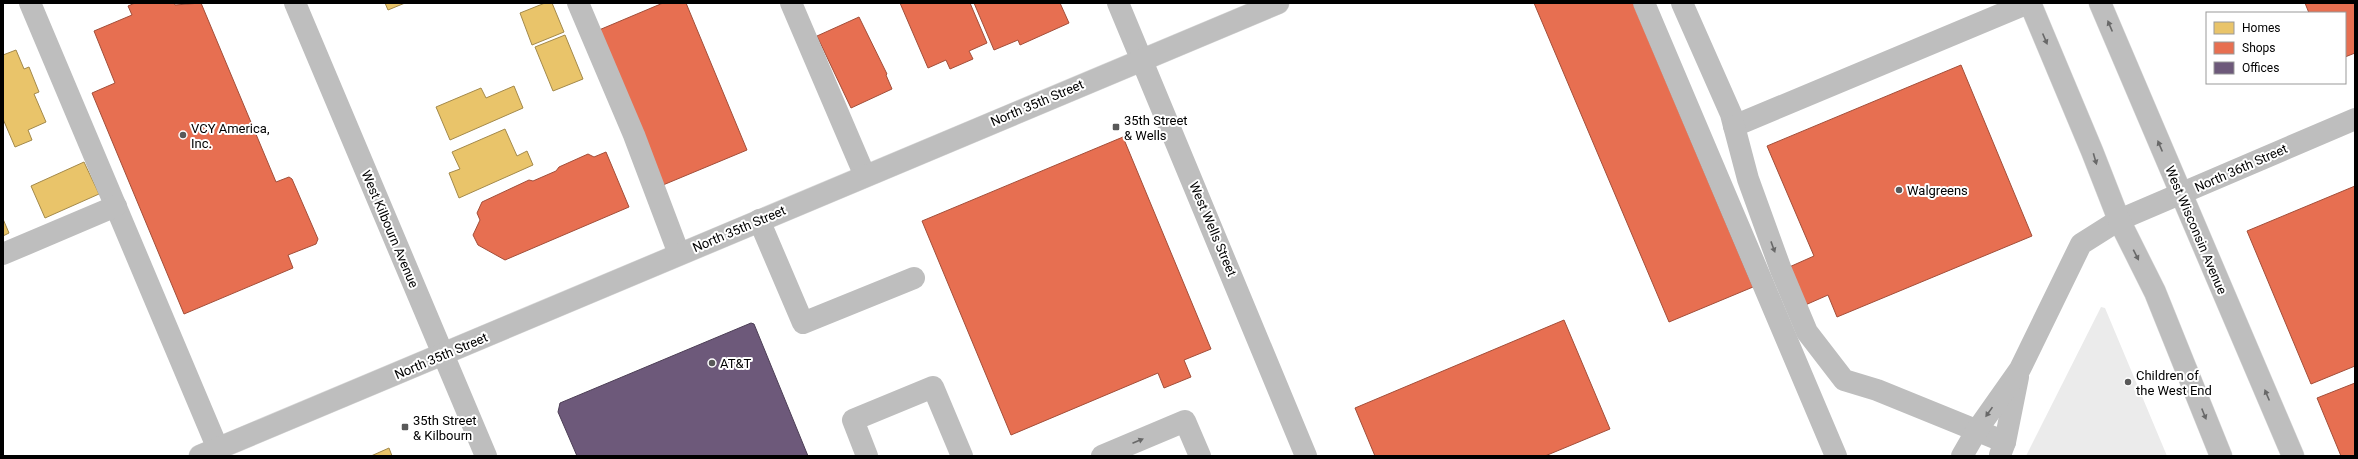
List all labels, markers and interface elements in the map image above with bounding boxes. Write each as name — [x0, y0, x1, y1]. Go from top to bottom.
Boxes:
legend — [2206, 12, 2346, 84]
one-way arrow — [2107, 20, 2113, 31]
text: Homes — [2242, 21, 2280, 35]
one-way arrow — [2043, 33, 2049, 45]
text: Shops — [2242, 41, 2276, 55]
text: Offices — [2242, 61, 2279, 75]
street label: North 35th Street — [988, 77, 1086, 129]
place label: 35th Street & Wells — [1124, 113, 1188, 143]
place label: VCY America, Inc. — [191, 121, 269, 151]
marker: 35th Street & Wells — [1111, 122, 1121, 132]
marker: VCY America, Inc. — [178, 130, 188, 140]
one-way arrow — [2157, 139, 2163, 151]
street label: North 36th Street — [2192, 141, 2290, 195]
one-way arrow — [2092, 153, 2098, 165]
street label: West Wisconsin Avenue — [2162, 164, 2230, 297]
street label: West Kilbourn Avenue — [358, 168, 422, 290]
street label: West Wells Street — [1186, 179, 1240, 279]
place label: Walgreens — [1907, 183, 1968, 198]
marker: Walgreens — [1894, 185, 1904, 195]
street label: North 35th Street — [690, 203, 788, 255]
one-way arrow — [1770, 241, 1776, 253]
one-way arrow — [2133, 250, 2139, 261]
street label: North 35th Street — [392, 330, 490, 382]
place label: AT&T — [720, 356, 752, 371]
marker: AT&T — [707, 358, 717, 368]
place label: Children of the West End — [2136, 368, 2212, 398]
marker: Children of the West End — [2123, 377, 2133, 387]
one-way arrow — [2264, 389, 2270, 400]
one-way arrow — [1985, 407, 1993, 417]
one-way arrow — [2201, 408, 2207, 420]
place label: 35th Street & Kilbourn — [413, 413, 477, 443]
marker: 35th Street & Kilbourn — [400, 422, 410, 432]
one-way arrow — [1132, 437, 1144, 443]

